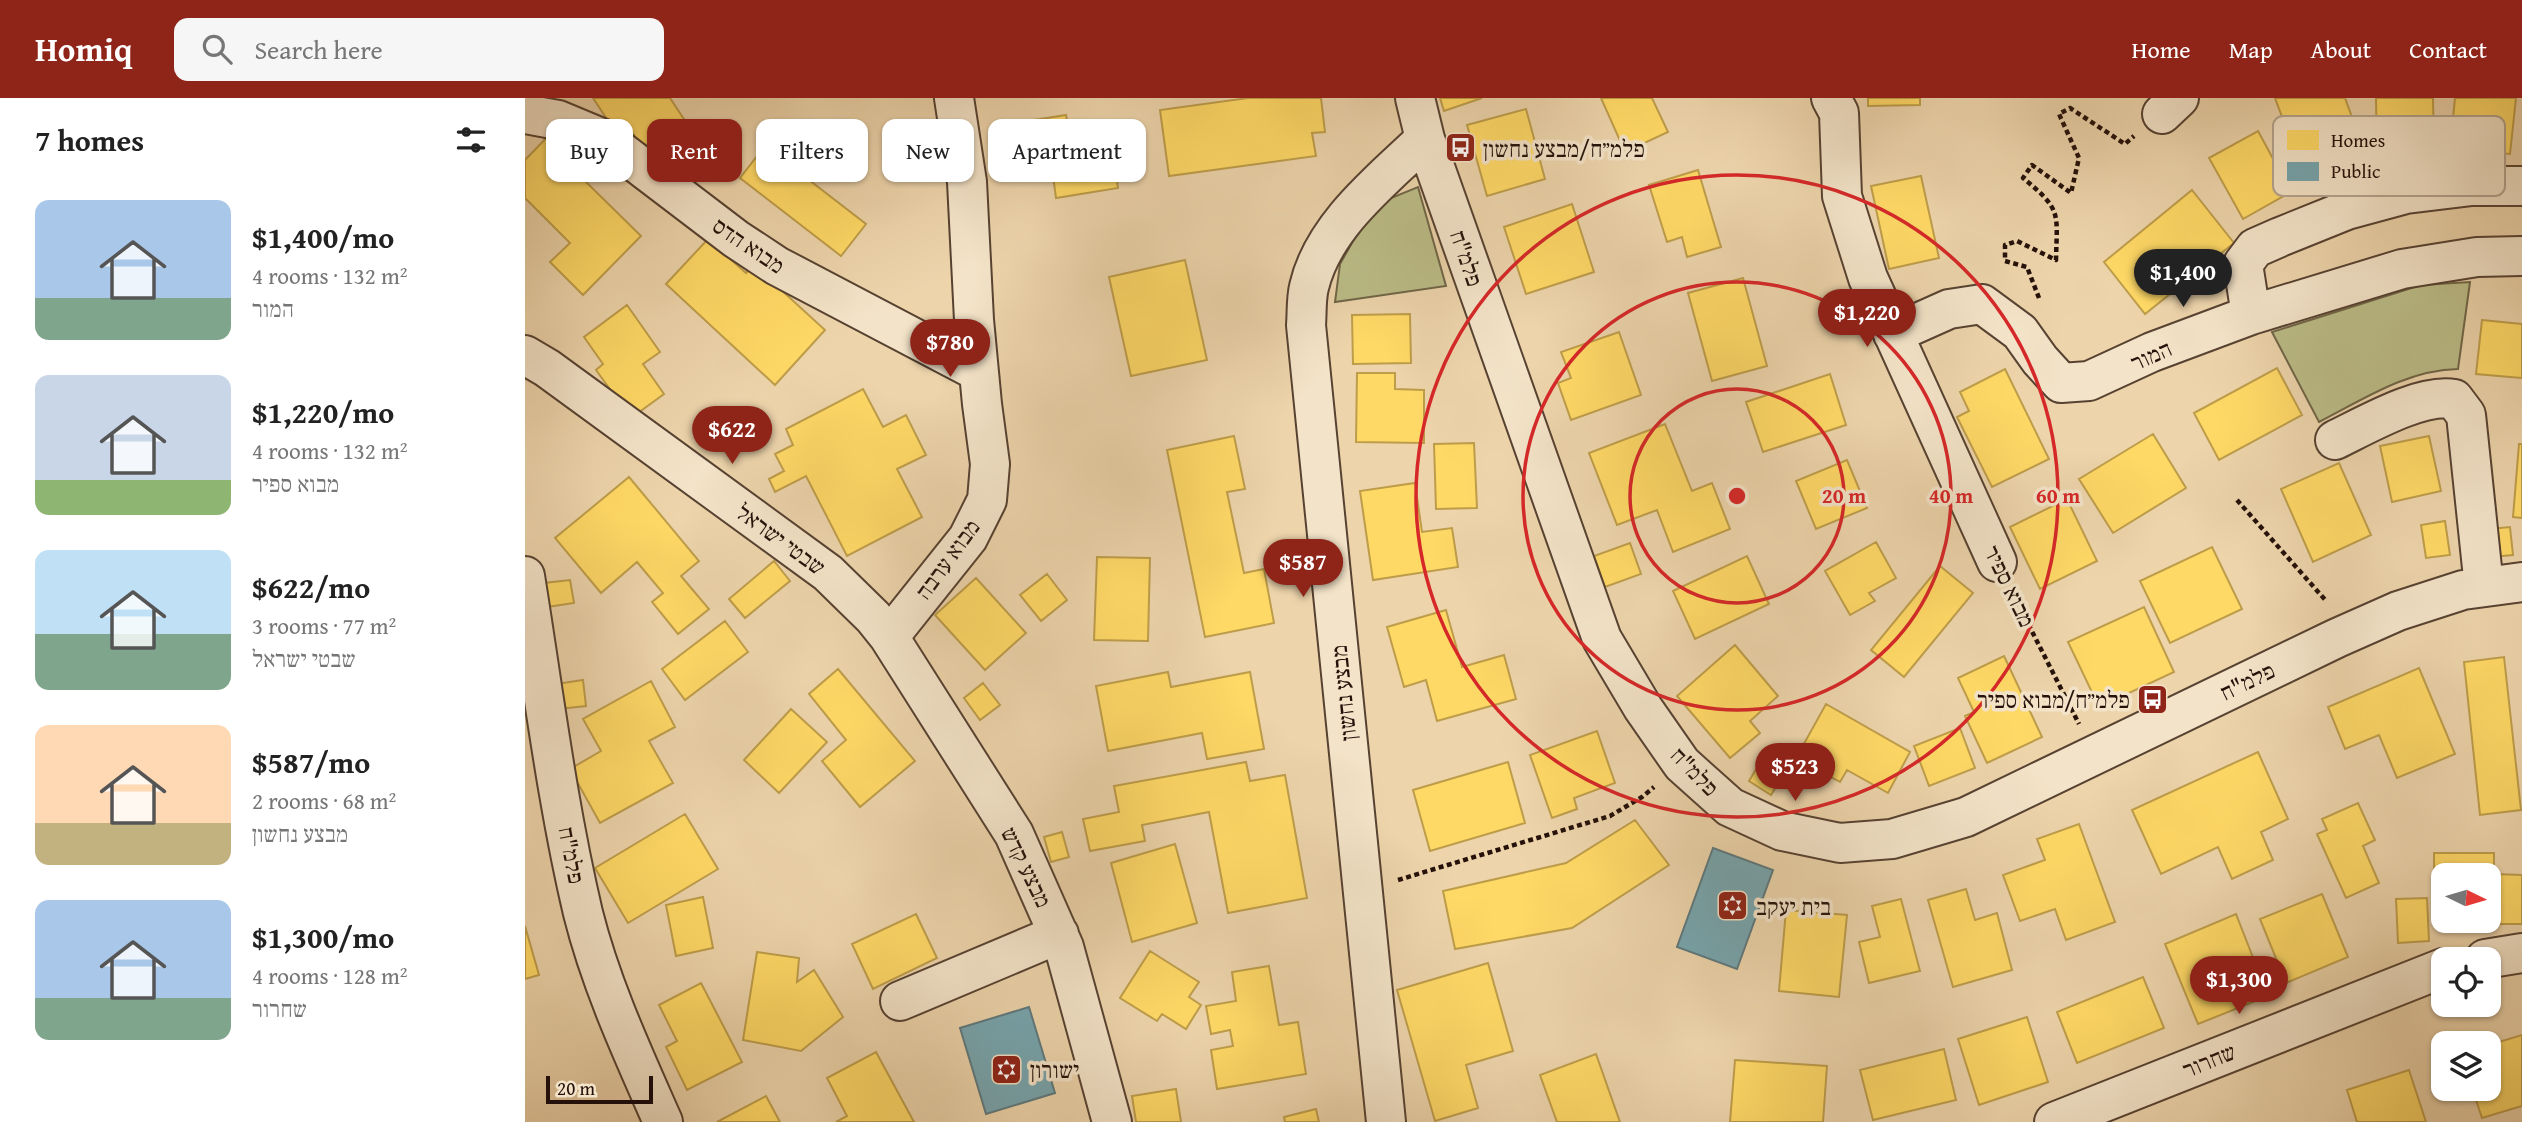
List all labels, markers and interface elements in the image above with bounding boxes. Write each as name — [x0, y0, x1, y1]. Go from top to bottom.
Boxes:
search box — [174, 18, 664, 81]
text: Homiq — [35, 25, 132, 73]
icon: search — [198, 30, 236, 68]
text: Search here — [254, 30, 383, 69]
text: Home — [2132, 32, 2191, 67]
text: Map — [2229, 32, 2273, 67]
text: About — [2311, 32, 2371, 67]
text: Contact — [2409, 32, 2487, 67]
legend — [2273, 116, 2505, 196]
text: 7 homes — [35, 118, 144, 162]
chip: Buy — [546, 119, 633, 182]
chip: Rent — [647, 119, 742, 182]
chip: Filters — [756, 119, 868, 182]
chip: New — [882, 119, 974, 182]
chip: Apartment — [988, 119, 1146, 182]
icon: filters — [452, 121, 490, 159]
text: Homes — [2331, 126, 2385, 154]
bus stop icon: פלמ״ח/מבצע נחשון — [1443, 131, 1477, 165]
place label: פלמ״ח/מבצע נחשון — [1483, 132, 1645, 165]
text: Public — [2331, 157, 2380, 185]
street label: מבוא הדס — [706, 209, 792, 281]
text: $1,400/mo — [252, 215, 394, 259]
street label: פלמ"ח — [1442, 225, 1492, 291]
icon: home — [91, 228, 175, 312]
pin: $1,400 — [2126, 250, 2240, 309]
text: $1,400 — [2150, 255, 2216, 288]
text: 4 rooms · 132 m² — [252, 259, 407, 292]
pin: $1,220 — [1810, 289, 1924, 349]
text: המור — [252, 292, 294, 325]
text: $1,220 — [1834, 295, 1900, 328]
pin: $780 — [909, 320, 991, 379]
text: $780 — [926, 325, 974, 358]
street label: המור — [2125, 331, 2177, 379]
text: $1,220/mo — [252, 390, 394, 434]
icon: home — [91, 403, 175, 487]
pin: $622 — [691, 406, 773, 466]
text: $622 — [708, 412, 756, 445]
text: 4 rooms · 132 m² — [252, 434, 407, 467]
text: מבוא ספיר — [252, 467, 339, 500]
text: 20 m — [1822, 480, 1866, 511]
text: 40 m — [1929, 480, 1973, 511]
text: 60 m — [2036, 480, 2080, 511]
centre of rings — [1725, 484, 1749, 508]
street label: שבטי ישראל — [729, 495, 833, 583]
street label: מבוא ערבה — [907, 512, 987, 606]
pin: $587 — [1262, 540, 1344, 599]
street label: מבוא ספיר — [1976, 540, 2044, 632]
text: $587 — [1279, 545, 1327, 578]
text: $622/mo — [252, 565, 370, 609]
icon: home — [91, 578, 175, 662]
text: 3 rooms · 77 m² — [252, 609, 396, 642]
text: שבטי ישראל — [252, 642, 355, 675]
street label: מבצע נחשון — [1322, 643, 1364, 743]
street label: פלמ"ח — [2214, 654, 2280, 708]
bus stop icon: פלמ״ח/מבוא ספיר — [2136, 682, 2170, 716]
place label: פלמ״ח/מבוא ספיר — [1977, 683, 2130, 716]
street label: פלמ"ח — [1663, 739, 1727, 803]
text: $587/mo — [252, 740, 370, 784]
pin: $523 — [1754, 744, 1836, 803]
text: $523 — [1771, 749, 1819, 782]
icon: home — [91, 753, 175, 837]
text: 2 rooms · 68 m² — [252, 784, 396, 817]
text: מבצע נחשון — [252, 817, 348, 850]
street label: מבצע קדש — [993, 821, 1061, 913]
street label: פלמ"ח — [550, 824, 594, 886]
north arrow — [2431, 863, 2501, 933]
map controls — [2431, 863, 2501, 1101]
synagogue icon: בית יעקב — [1716, 889, 1750, 923]
place label: בית יעקב — [1756, 890, 1831, 923]
text: $1,300/mo — [252, 915, 394, 959]
icon: home — [91, 928, 175, 1012]
button: locate — [2431, 947, 2501, 1017]
pin: $1,300 — [2182, 956, 2296, 1016]
text: 4 rooms · 128 m² — [252, 959, 407, 992]
text: $1,300 — [2206, 962, 2272, 995]
text: שחרור — [252, 992, 307, 1025]
button: layers — [2431, 1031, 2501, 1101]
street label: שחרור — [2177, 1034, 2241, 1086]
synagogue icon: ישורון — [990, 1052, 1024, 1086]
place label: ישורון — [1030, 1053, 1079, 1086]
scale bar — [546, 1073, 653, 1105]
text: 20 m — [557, 1074, 595, 1102]

